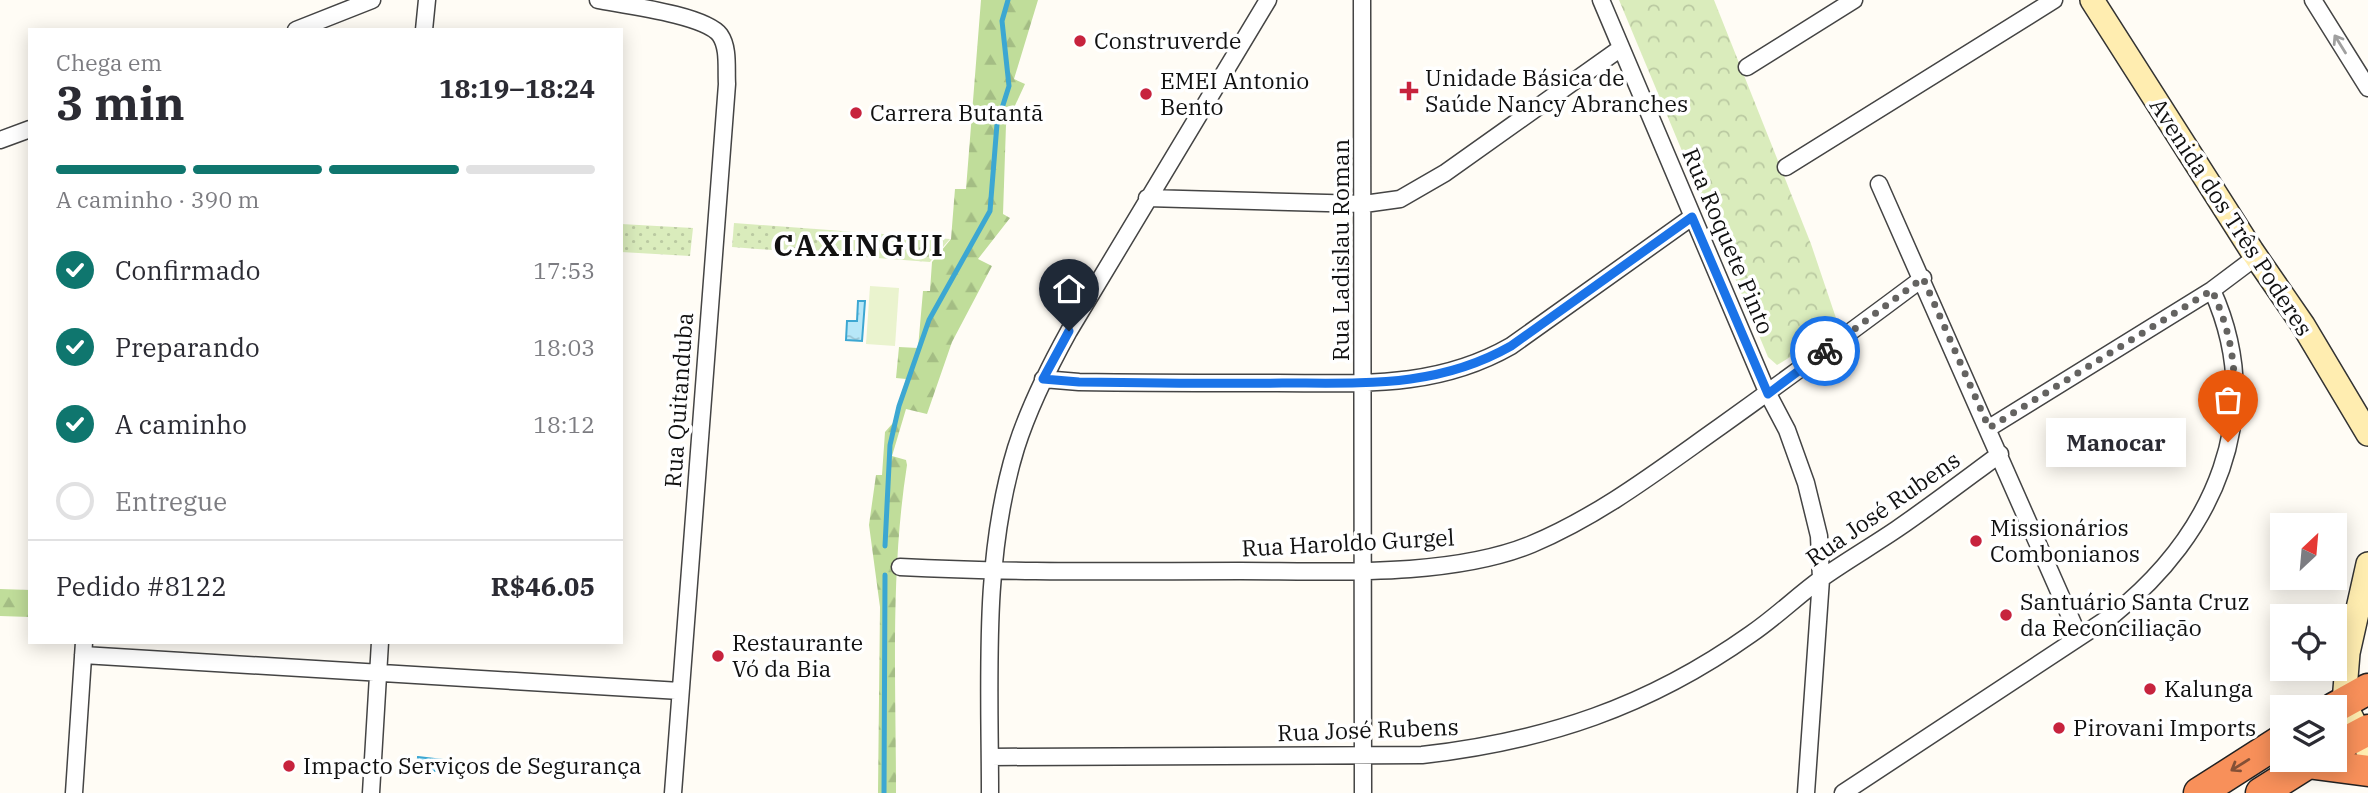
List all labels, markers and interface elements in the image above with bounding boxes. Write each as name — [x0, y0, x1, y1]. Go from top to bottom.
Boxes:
place label: Construverde — [1094, 25, 1241, 55]
marker: Construverde — [1072, 33, 1088, 49]
one-way arrow — [2333, 35, 2348, 54]
text: Chega em — [56, 47, 162, 77]
place label: Unidade Básica de Saúde Nancy Abranches — [1425, 62, 1688, 118]
place label: EMEI Antonio Bento — [1160, 65, 1309, 121]
text: 18:19–18:24 — [439, 71, 595, 105]
text: 3 min — [56, 73, 185, 133]
marker: Unidade Básica de Saúde Nancy Abranches — [1399, 81, 1419, 101]
marker: EMEI Antonio Bento — [1138, 86, 1154, 102]
street label: Avenida dos Três Poderes — [2144, 92, 2320, 341]
place label: Carrera Butantã — [870, 97, 1044, 127]
marker: Carrera Butantã — [848, 105, 864, 121]
street label: Rua Ladislau Roman — [1325, 139, 1355, 361]
street label: Rua Roquete Pinto — [1676, 143, 1782, 338]
text: A caminho · 390 m — [56, 184, 259, 214]
district label: CAXINGUI — [773, 225, 945, 264]
icon: check — [56, 251, 94, 289]
text: Confirmado — [115, 253, 260, 287]
text: 17:53 — [533, 255, 595, 285]
pin — [1039, 259, 1099, 331]
icon: home — [1050, 270, 1088, 308]
street label: Rua Quitanduba — [657, 311, 699, 489]
courier — [1790, 316, 1860, 386]
icon: check — [56, 328, 94, 366]
text: Preparando — [115, 330, 260, 364]
text: 18:03 — [533, 332, 595, 362]
icon: bike — [1806, 332, 1844, 370]
pin — [2198, 370, 2258, 442]
icon: bag — [2209, 381, 2247, 419]
icon: check — [56, 405, 94, 443]
text: A caminho — [115, 407, 247, 441]
text: 18:12 — [533, 409, 595, 439]
callout: Manocar — [2046, 418, 2186, 466]
text: Manocar — [2066, 427, 2166, 457]
street label: Rua José Rubens — [1800, 444, 1965, 573]
text: Entregue — [115, 484, 227, 518]
place label: Missionários Combonianos — [1990, 512, 2140, 568]
north arrow — [2270, 513, 2347, 590]
map controls — [2270, 513, 2347, 772]
street label: Rua Haroldo Gurgel — [1241, 521, 1455, 563]
marker: Missionários Combonianos — [1968, 533, 1984, 549]
text: Pedido #8122 — [56, 569, 227, 603]
text: R$46.05 — [491, 569, 595, 603]
place label: Santuário Santa Cruz da Reconciliação — [2020, 586, 2249, 642]
button: locate — [2270, 604, 2347, 681]
marker: Santuário Santa Cruz da Reconciliação — [1998, 607, 2014, 623]
place label: Restaurante Vó da Bia — [732, 627, 863, 683]
marker: Restaurante Vó da Bia — [710, 648, 726, 664]
place label: Kalunga — [2164, 673, 2253, 703]
marker: Kalunga — [2142, 681, 2158, 697]
button: layers — [2270, 695, 2347, 772]
street label: Rua José Rubens — [1277, 711, 1459, 747]
place label: Pirovani Imports — [2073, 712, 2256, 742]
marker: Pirovani Imports — [2051, 720, 2067, 736]
place label: Impacto Serviços de Segurança — [303, 750, 642, 780]
marker: Impacto Serviços de Segurança — [281, 758, 297, 774]
one-way arrow — [2231, 758, 2250, 773]

